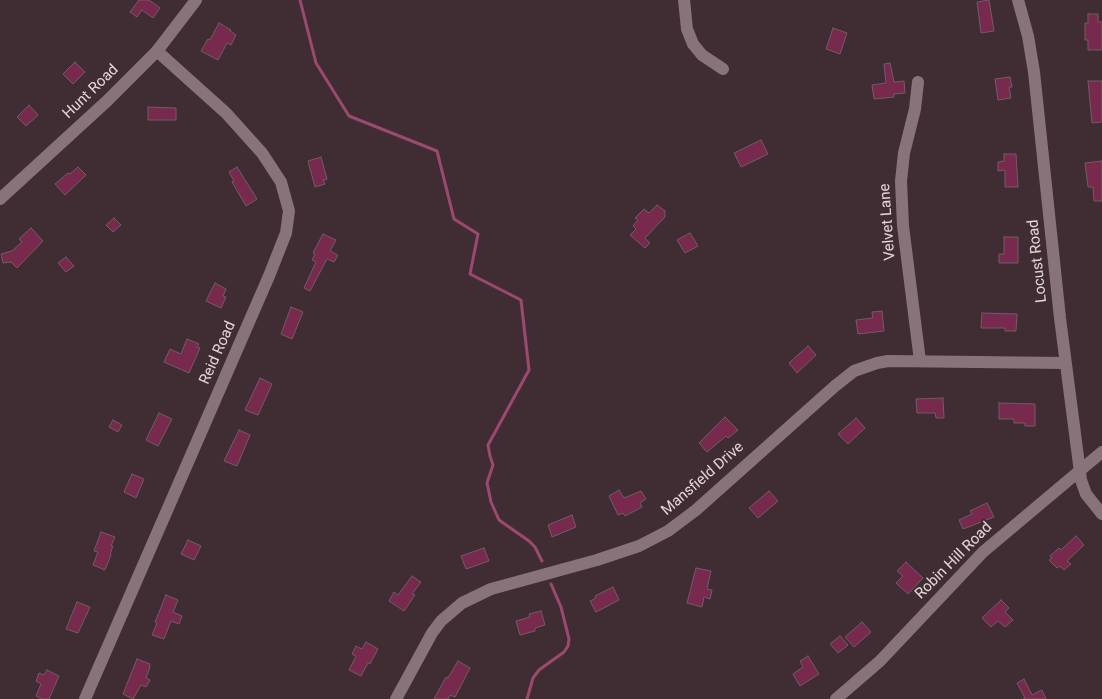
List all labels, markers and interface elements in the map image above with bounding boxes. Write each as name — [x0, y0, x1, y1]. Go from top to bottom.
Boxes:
street label: Hunt Road — [59, 61, 123, 123]
street label: Velvet Lane — [876, 183, 900, 261]
street label: Locust Road — [1025, 219, 1051, 303]
street label: Reid Road — [196, 319, 240, 387]
street label: Mansfield Drive — [658, 438, 748, 520]
street label: Robin Hill Road — [912, 519, 996, 603]

